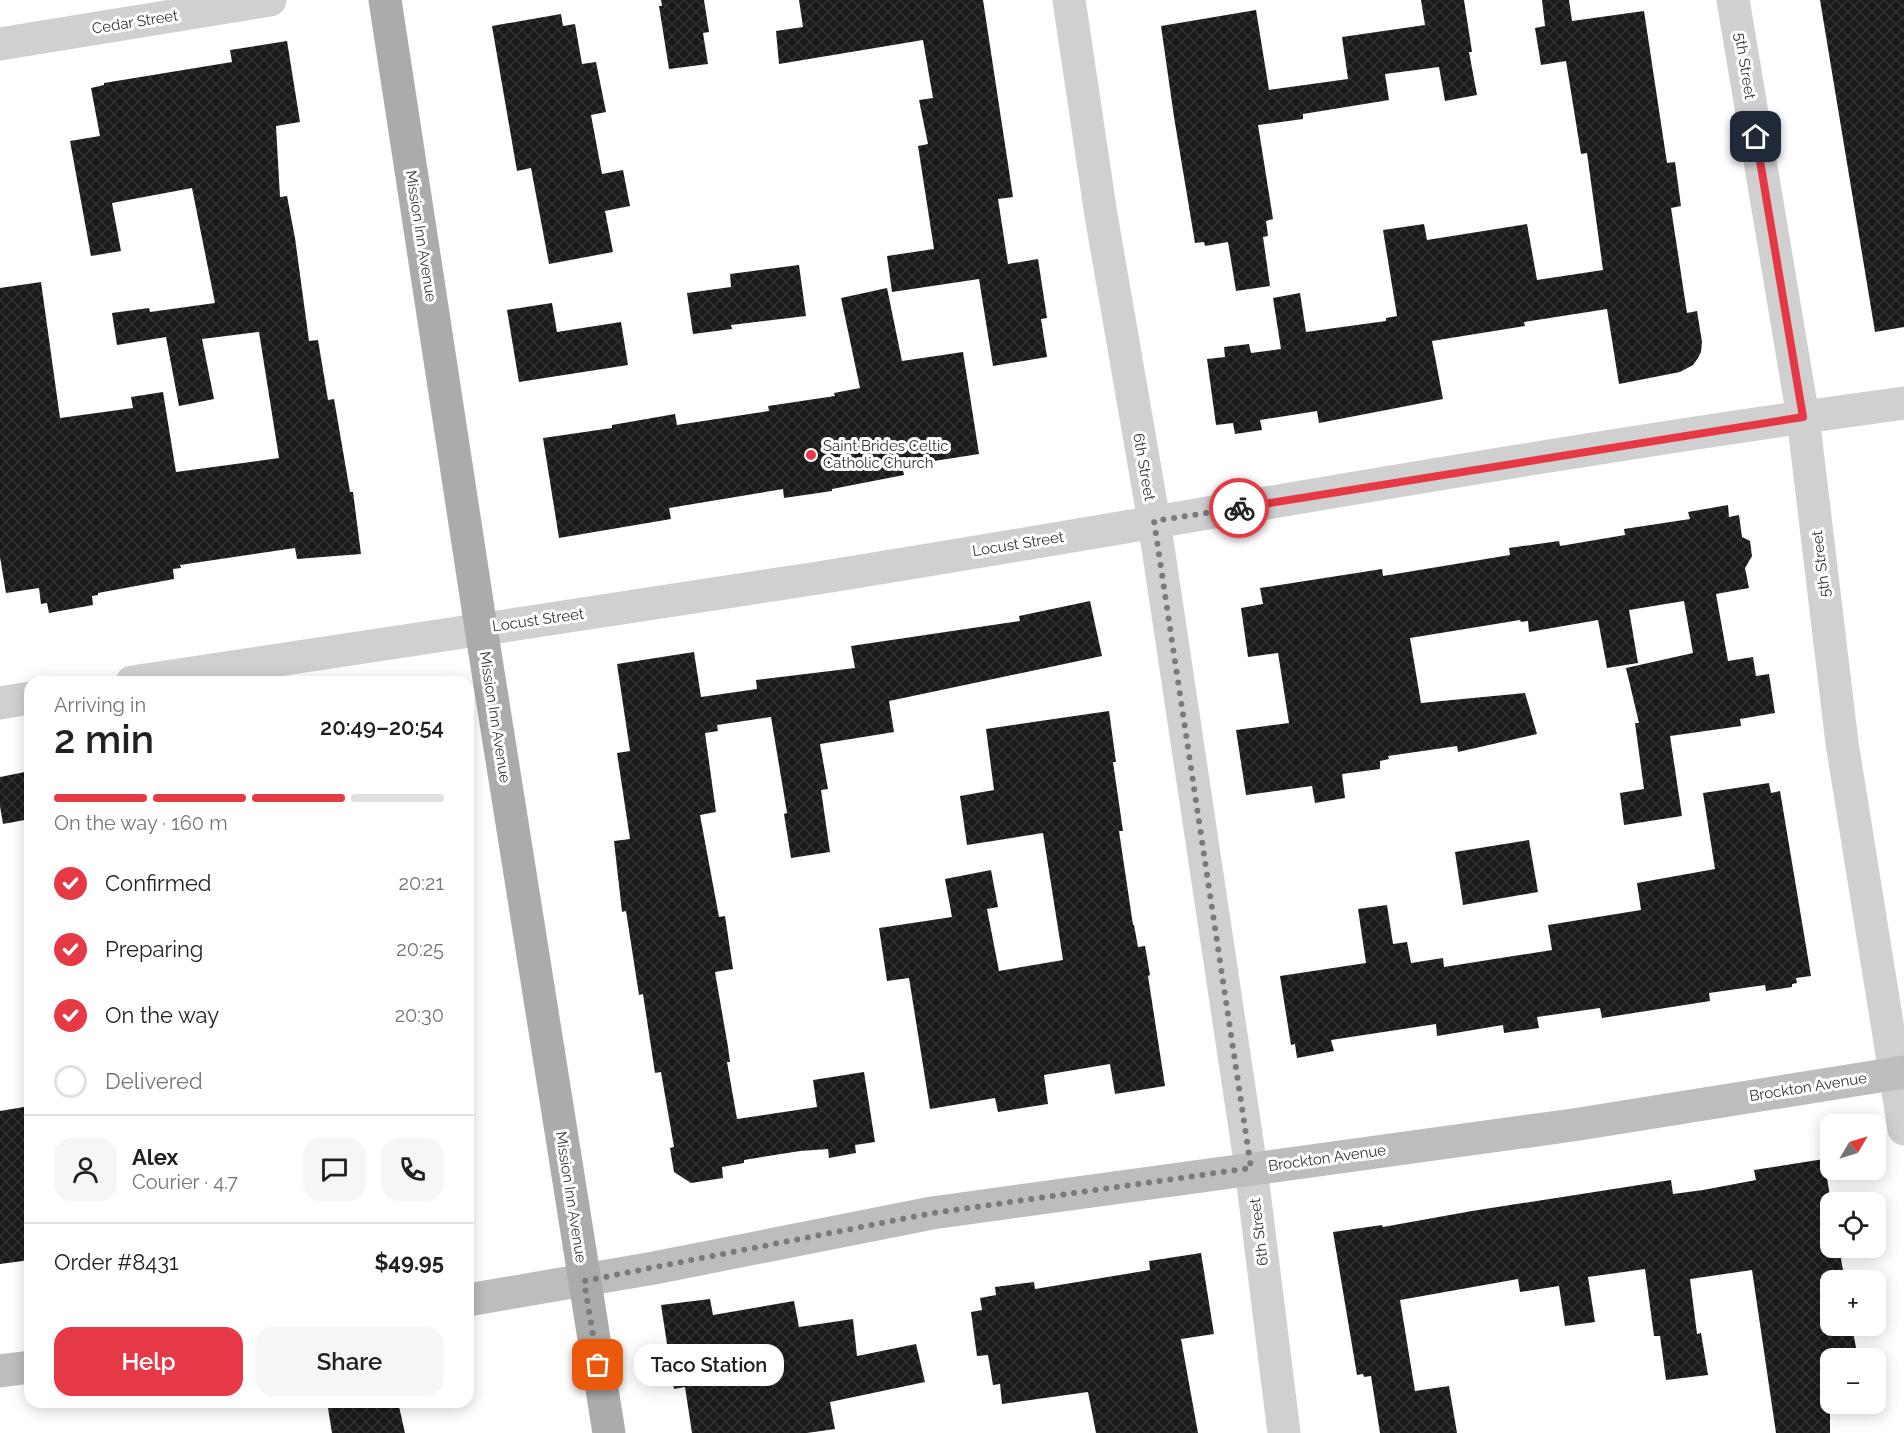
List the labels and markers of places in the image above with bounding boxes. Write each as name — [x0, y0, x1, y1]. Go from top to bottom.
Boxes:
pin — [1730, 111, 1781, 162]
place label: Saint Brides Celtic Catholic Church — [823, 437, 949, 472]
marker: Saint Brides Celtic Catholic Church — [804, 448, 818, 462]
pin — [572, 1339, 623, 1390]
callout: Taco Station — [634, 1344, 784, 1386]

